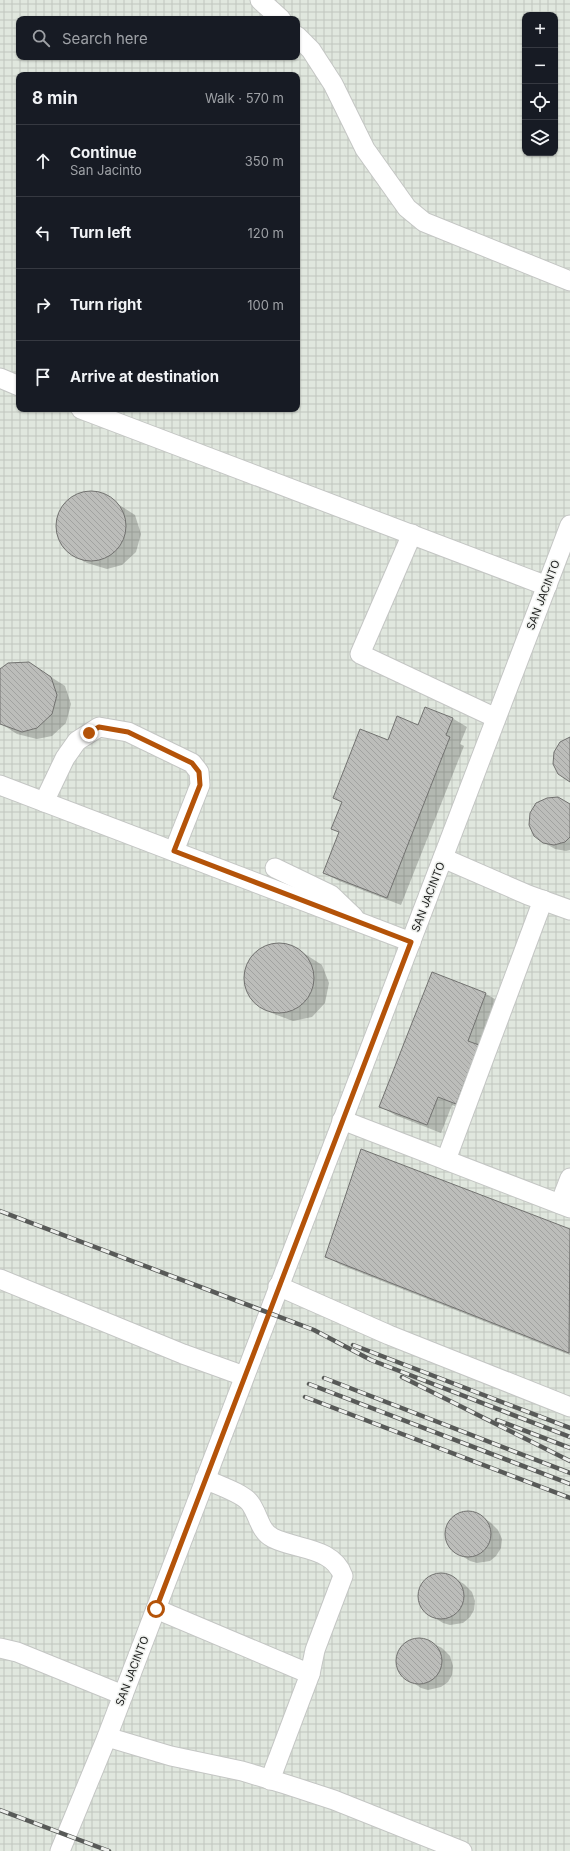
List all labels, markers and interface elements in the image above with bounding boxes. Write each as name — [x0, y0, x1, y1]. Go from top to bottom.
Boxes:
map controls — [522, 12, 558, 156]
button: + — [522, 12, 558, 48]
search box — [16, 16, 300, 60]
icon: search — [30, 27, 52, 49]
text: Search here — [62, 29, 148, 48]
button: − — [522, 48, 558, 84]
button: locate — [522, 84, 558, 120]
text: 8 min — [32, 88, 78, 108]
text: Walk · 570 m — [205, 90, 284, 106]
button: layers — [522, 120, 558, 156]
text: Continue — [70, 143, 137, 162]
icon: ahead — [32, 150, 54, 172]
text: 350 m — [245, 153, 284, 169]
text: San Jacinto — [70, 162, 142, 178]
icon: left — [32, 222, 54, 244]
text: Turn left — [70, 223, 131, 242]
text: 120 m — [248, 225, 284, 241]
icon: right — [32, 294, 54, 316]
text: Turn right — [70, 295, 142, 314]
text: 100 m — [247, 297, 284, 313]
icon: arrive — [32, 366, 54, 388]
text: Arrive at destination — [70, 367, 219, 386]
street label: SAN JACINTO — [523, 558, 563, 632]
route end — [80, 724, 98, 742]
street label: SAN JACINTO — [408, 860, 448, 934]
route start — [147, 1600, 165, 1618]
street label: SAN JACINTO — [112, 1634, 152, 1708]

